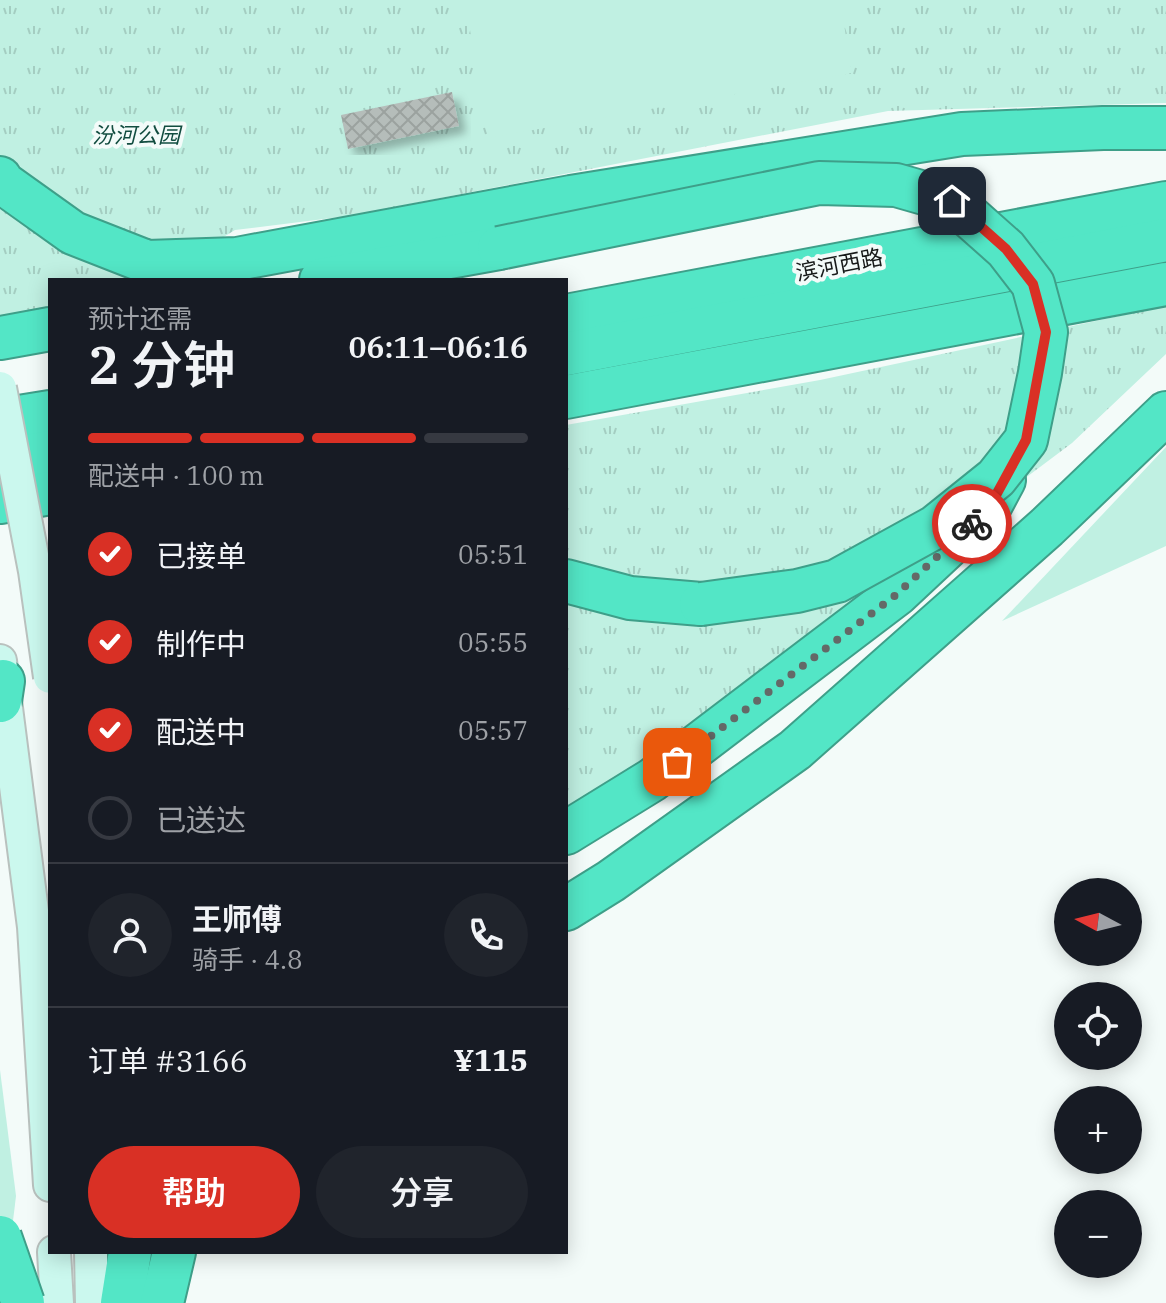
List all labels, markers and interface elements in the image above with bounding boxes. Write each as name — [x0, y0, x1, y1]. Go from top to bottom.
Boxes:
park label: 汾河公园 — [92, 120, 183, 149]
pin — [918, 167, 986, 235]
icon: home — [930, 179, 974, 223]
street label: 滨河西路 — [793, 241, 885, 287]
text: 预计还需 — [88, 301, 192, 335]
text: 06:11–06:16 — [348, 327, 528, 366]
text: 2 分钟 — [88, 331, 235, 398]
text: 配送中 · 100 m — [88, 458, 264, 492]
courier — [932, 484, 1012, 564]
icon: bike — [950, 502, 994, 546]
icon: check — [88, 532, 132, 576]
text: 已接单 — [156, 536, 246, 575]
text: 05:51 — [458, 537, 528, 571]
icon: check — [88, 620, 132, 664]
text: 制作中 — [156, 624, 246, 663]
text: 05:55 — [458, 625, 528, 659]
icon: check — [88, 708, 132, 752]
text: 配送中 — [156, 712, 246, 751]
text: 05:57 — [458, 713, 528, 747]
pin — [643, 728, 711, 796]
icon: bag — [655, 740, 699, 784]
text: 已送达 — [156, 800, 246, 839]
north arrow — [1054, 878, 1142, 966]
map controls — [1054, 878, 1142, 1278]
button: person — [88, 893, 172, 977]
button: phone — [444, 893, 528, 977]
text: 王师傅 — [192, 899, 282, 938]
text: 骑手 · 4.8 — [192, 942, 303, 976]
button: locate — [1054, 982, 1142, 1070]
text: ¥115 — [454, 1040, 528, 1079]
text: 订单 #3166 — [88, 1041, 248, 1080]
button: + — [1054, 1086, 1142, 1174]
button: 帮助 — [88, 1146, 300, 1238]
button: 分享 — [316, 1146, 528, 1238]
button: − — [1054, 1190, 1142, 1278]

